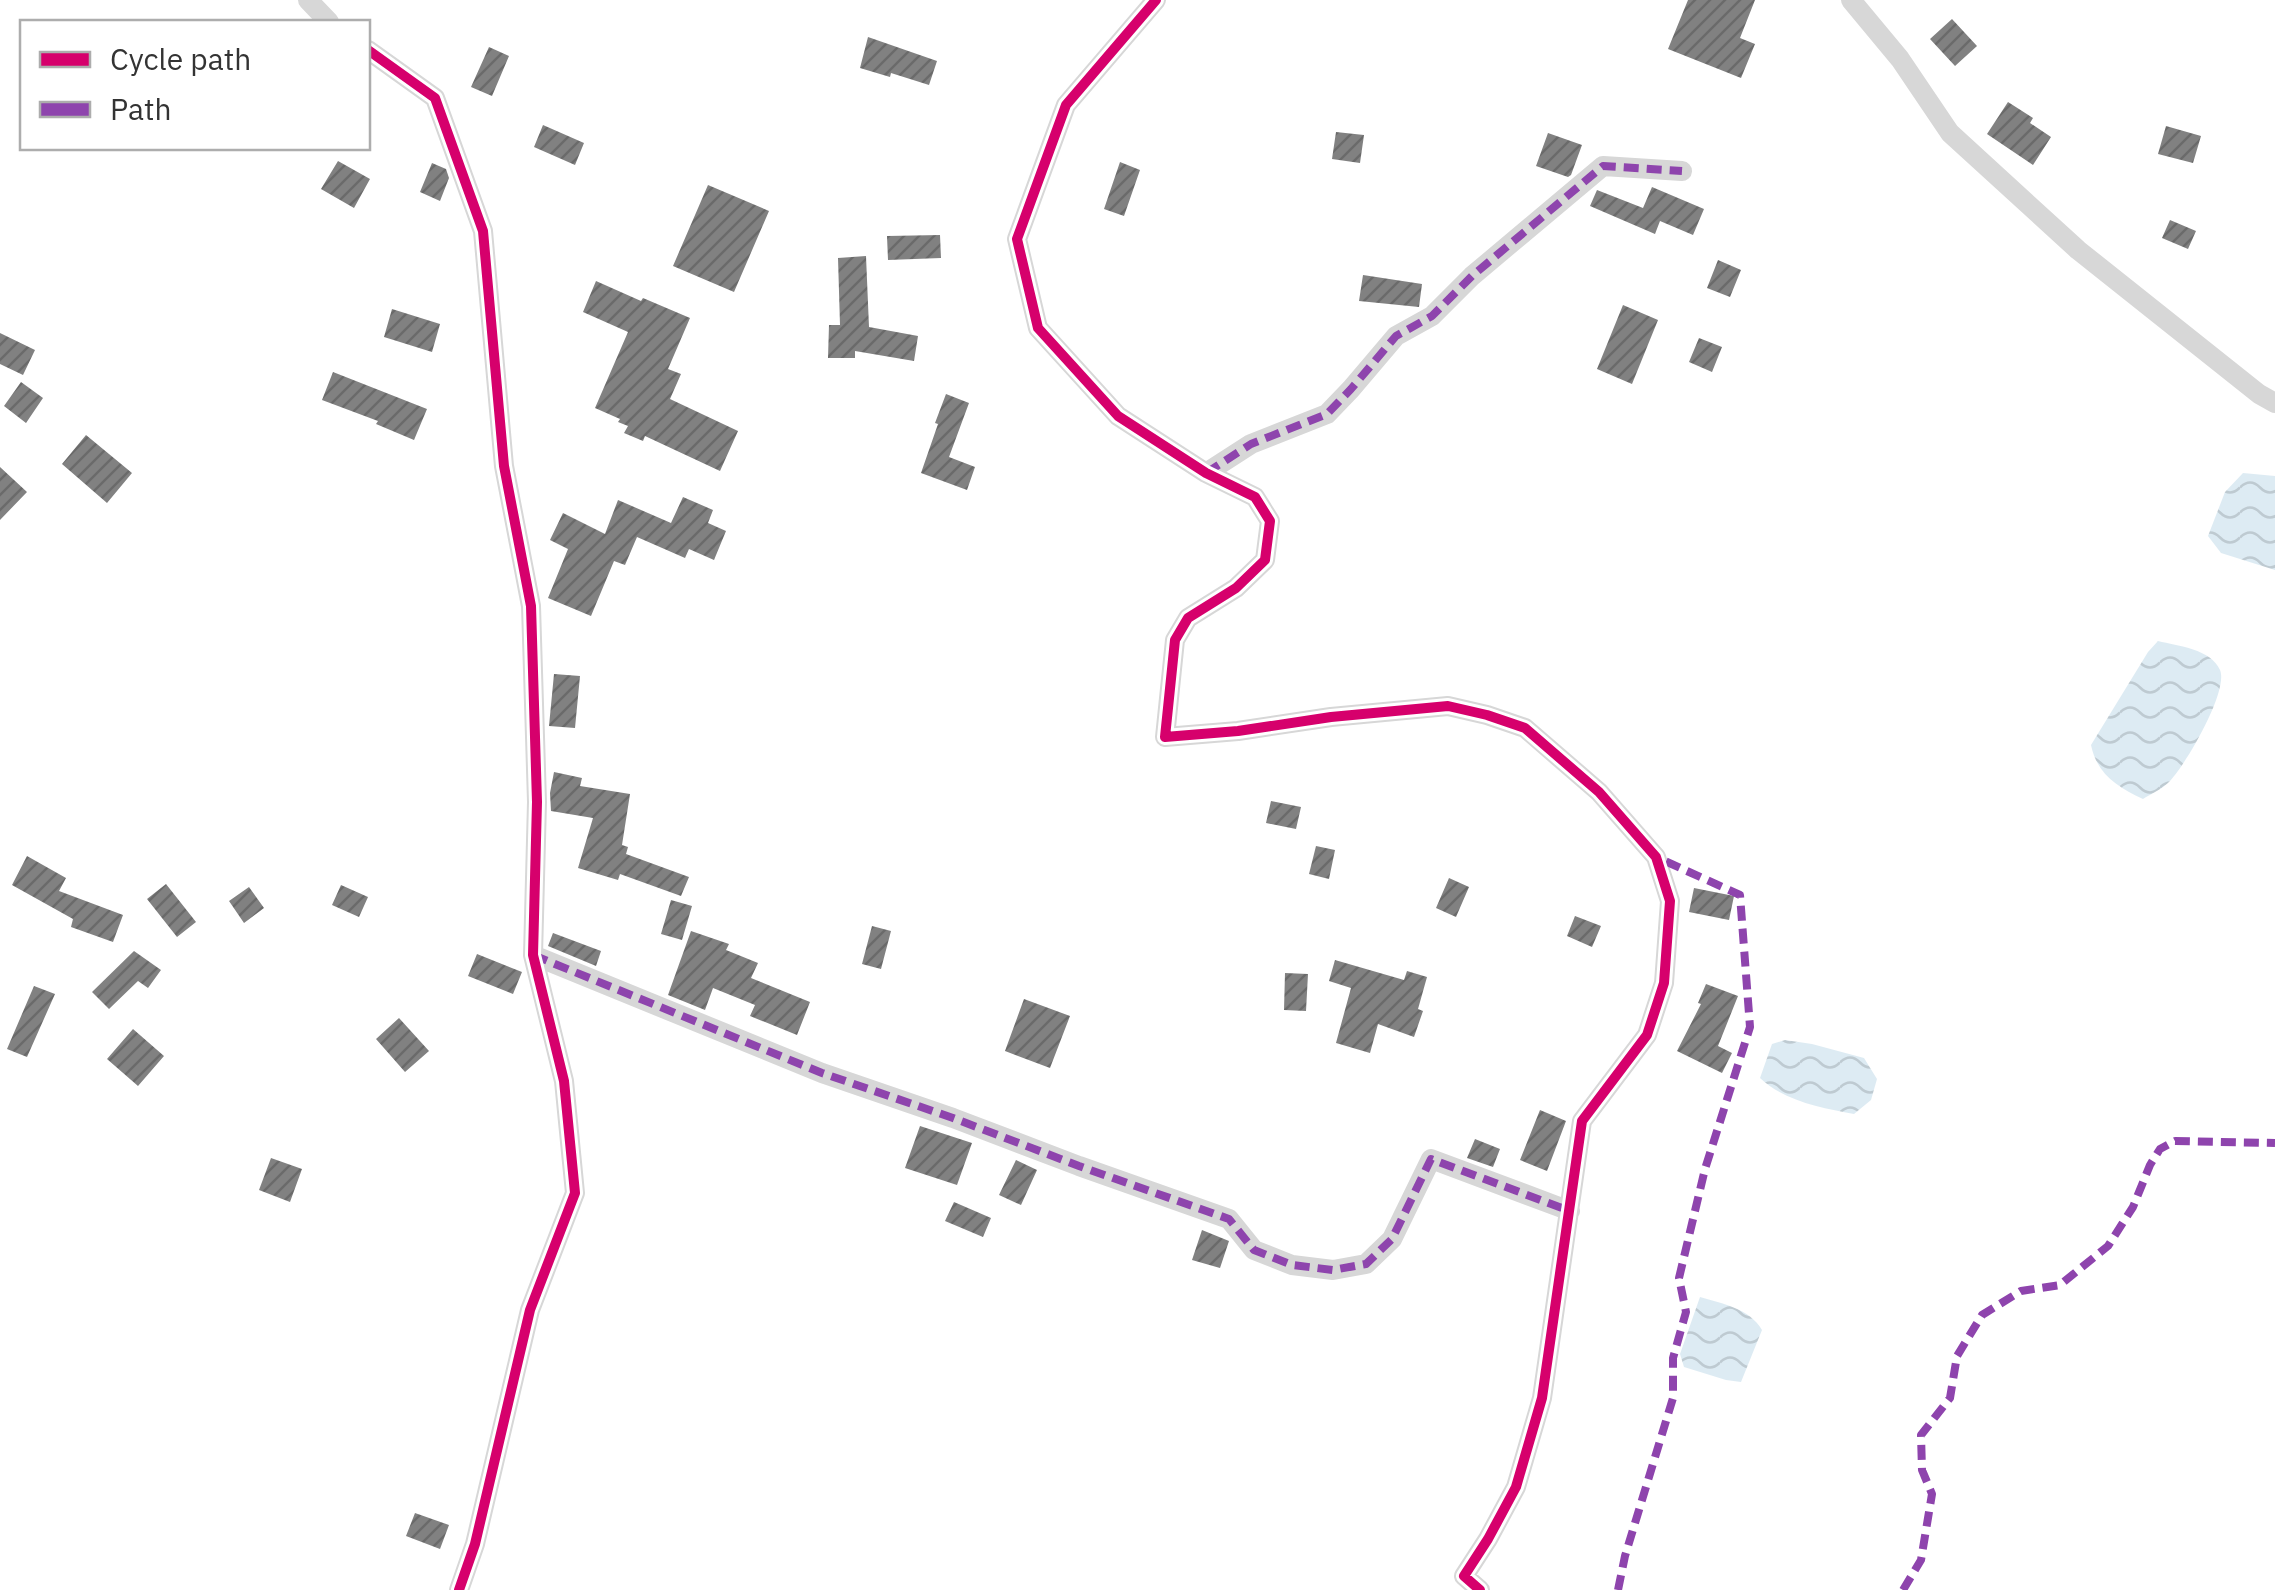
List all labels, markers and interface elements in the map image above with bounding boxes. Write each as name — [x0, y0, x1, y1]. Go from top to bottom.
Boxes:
legend — [20, 20, 370, 150]
text: Cycle path — [110, 39, 251, 78]
text: Path — [110, 89, 171, 128]

